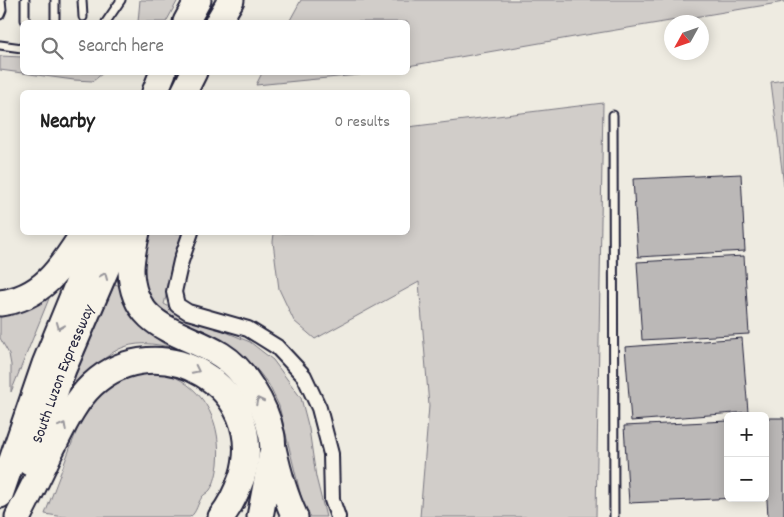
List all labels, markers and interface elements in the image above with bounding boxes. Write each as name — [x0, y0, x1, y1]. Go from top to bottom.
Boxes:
north arrow — [664, 15, 709, 60]
search box — [20, 20, 410, 75]
icon: search — [38, 34, 66, 62]
text: Search here — [78, 34, 164, 61]
text: Nearby — [40, 108, 95, 138]
text: 0 results — [335, 111, 390, 134]
one-way arrow — [97, 272, 108, 281]
street label: South Luzon Expressway — [26, 301, 101, 447]
one-way arrow — [56, 321, 67, 330]
one-way arrow — [191, 364, 200, 375]
one-way arrow — [255, 397, 265, 406]
map controls — [724, 412, 769, 502]
button: + — [724, 412, 769, 457]
one-way arrow — [57, 423, 67, 432]
button: − — [724, 457, 769, 502]

